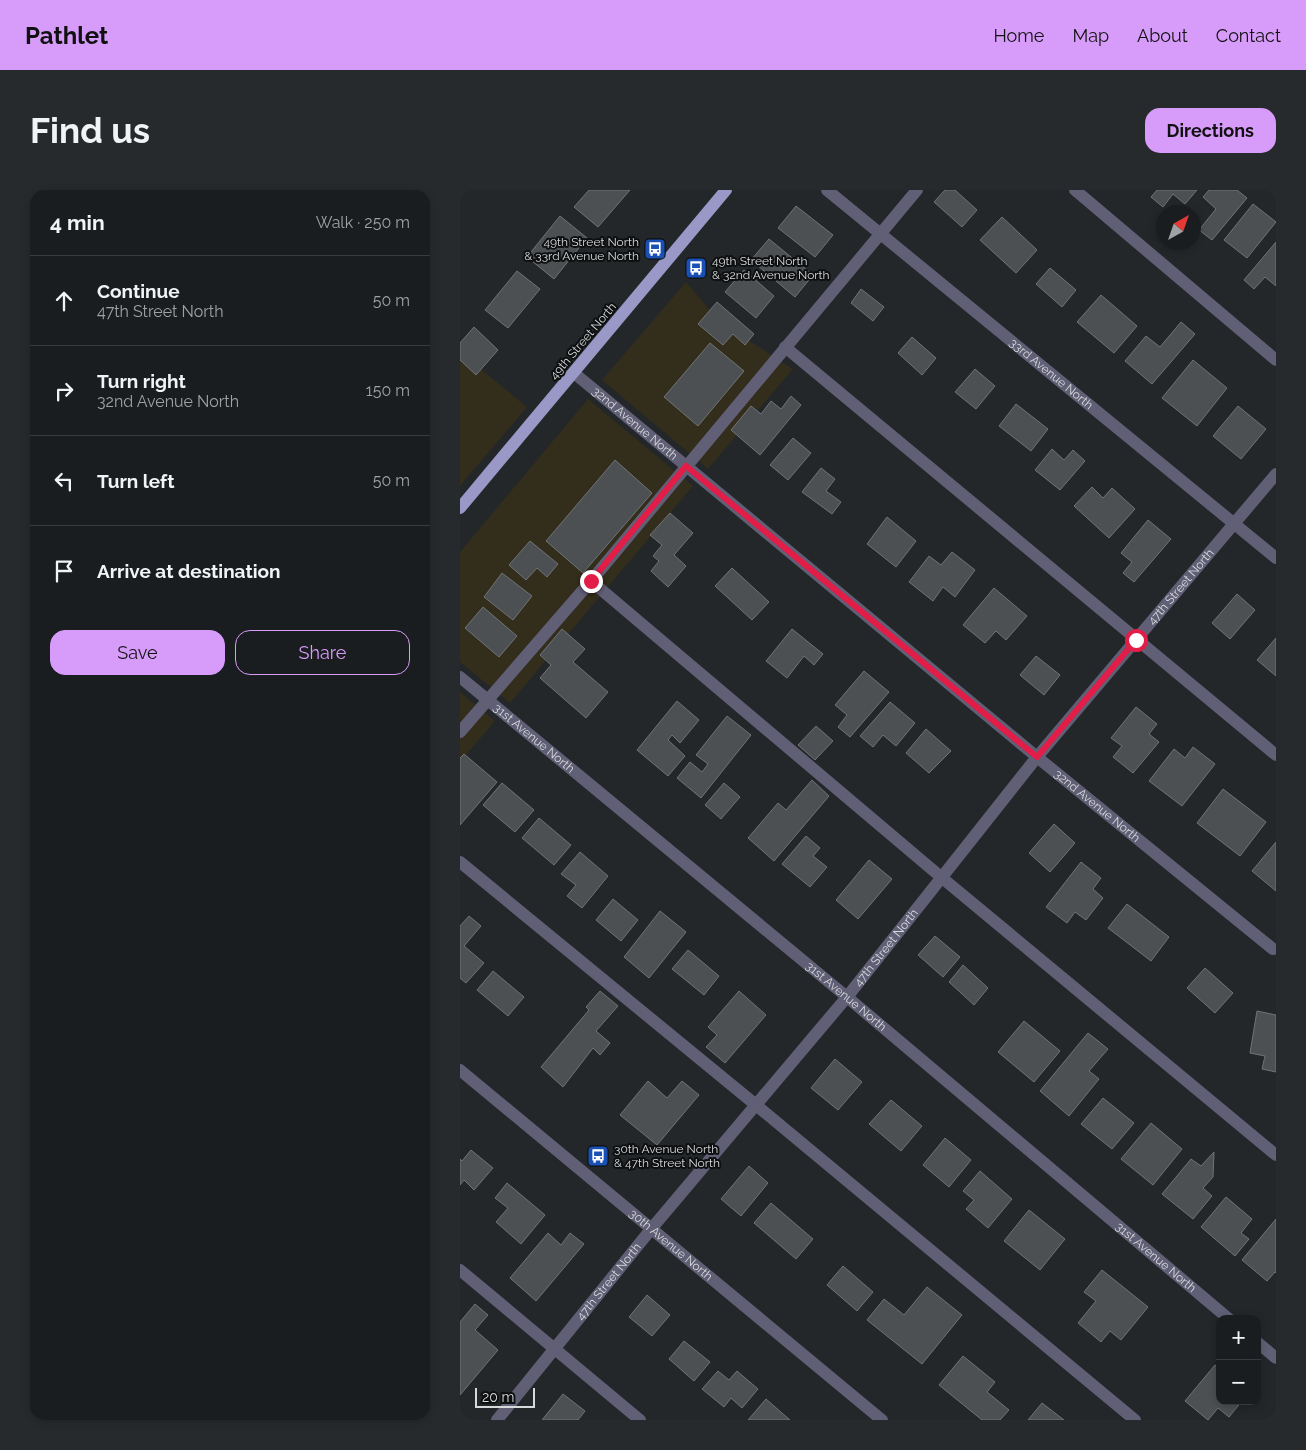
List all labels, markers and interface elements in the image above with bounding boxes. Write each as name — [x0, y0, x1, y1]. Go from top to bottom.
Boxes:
text: Pathlet — [25, 21, 108, 50]
text: Home — [993, 25, 1044, 46]
text: Map — [1072, 25, 1109, 46]
text: About — [1137, 25, 1188, 46]
text: Contact — [1216, 25, 1281, 46]
button: Directions — [1145, 108, 1276, 153]
text: Find us — [30, 110, 150, 151]
north arrow — [1156, 205, 1201, 250]
text: 4 min — [50, 210, 105, 235]
text: Walk · 250 m — [316, 213, 410, 232]
place label: 49th Street North & 33rd Avenue North — [524, 235, 639, 263]
bus stop icon: 49th Street North & 33rd Avenue North — [643, 237, 667, 261]
place label: 49th Street North & 32nd Avenue North — [712, 254, 830, 282]
bus stop icon: 49th Street North & 32nd Avenue North — [684, 256, 708, 280]
text: Continue — [97, 280, 180, 302]
icon: ahead — [50, 287, 78, 315]
text: 50 m — [373, 291, 410, 310]
street label: 49th Street North — [547, 300, 619, 382]
text: 47th Street North — [97, 302, 223, 321]
street label: 33rd Avenue North — [1007, 336, 1096, 412]
text: Turn right — [97, 370, 186, 392]
icon: right — [50, 377, 78, 405]
text: 150 m — [366, 381, 410, 400]
street label: 32nd Avenue North — [589, 384, 680, 463]
text: 32nd Avenue North — [97, 392, 239, 411]
icon: left — [50, 467, 78, 495]
text: Turn left — [97, 470, 174, 492]
text: 50 m — [373, 471, 410, 490]
street label: 47th Street North — [1145, 546, 1217, 628]
icon: arrive — [50, 557, 78, 585]
text: Arrive at destination — [97, 560, 281, 582]
route end — [580, 570, 603, 593]
route start — [1125, 629, 1148, 652]
button: Save — [50, 630, 225, 675]
button: Share — [235, 630, 410, 675]
street label: 31st Avenue North — [491, 701, 577, 776]
street label: 32nd Avenue North — [1051, 767, 1143, 845]
street label: 47th Street North — [851, 906, 921, 989]
street label: 31st Avenue North — [803, 959, 889, 1034]
place label: 30th Avenue North & 47th Street North — [614, 1142, 720, 1170]
bus stop icon: 30th Avenue North & 47th Street North — [586, 1144, 610, 1168]
street label: 30th Avenue North — [626, 1206, 716, 1284]
street label: 31st Avenue North — [1113, 1219, 1199, 1295]
street label: 47th Street North — [574, 1240, 644, 1323]
map controls — [1216, 1315, 1261, 1405]
button: + — [1216, 1315, 1261, 1360]
button: − — [1216, 1360, 1261, 1405]
scale bar — [475, 1385, 535, 1408]
text: 20 m — [482, 1389, 514, 1405]

